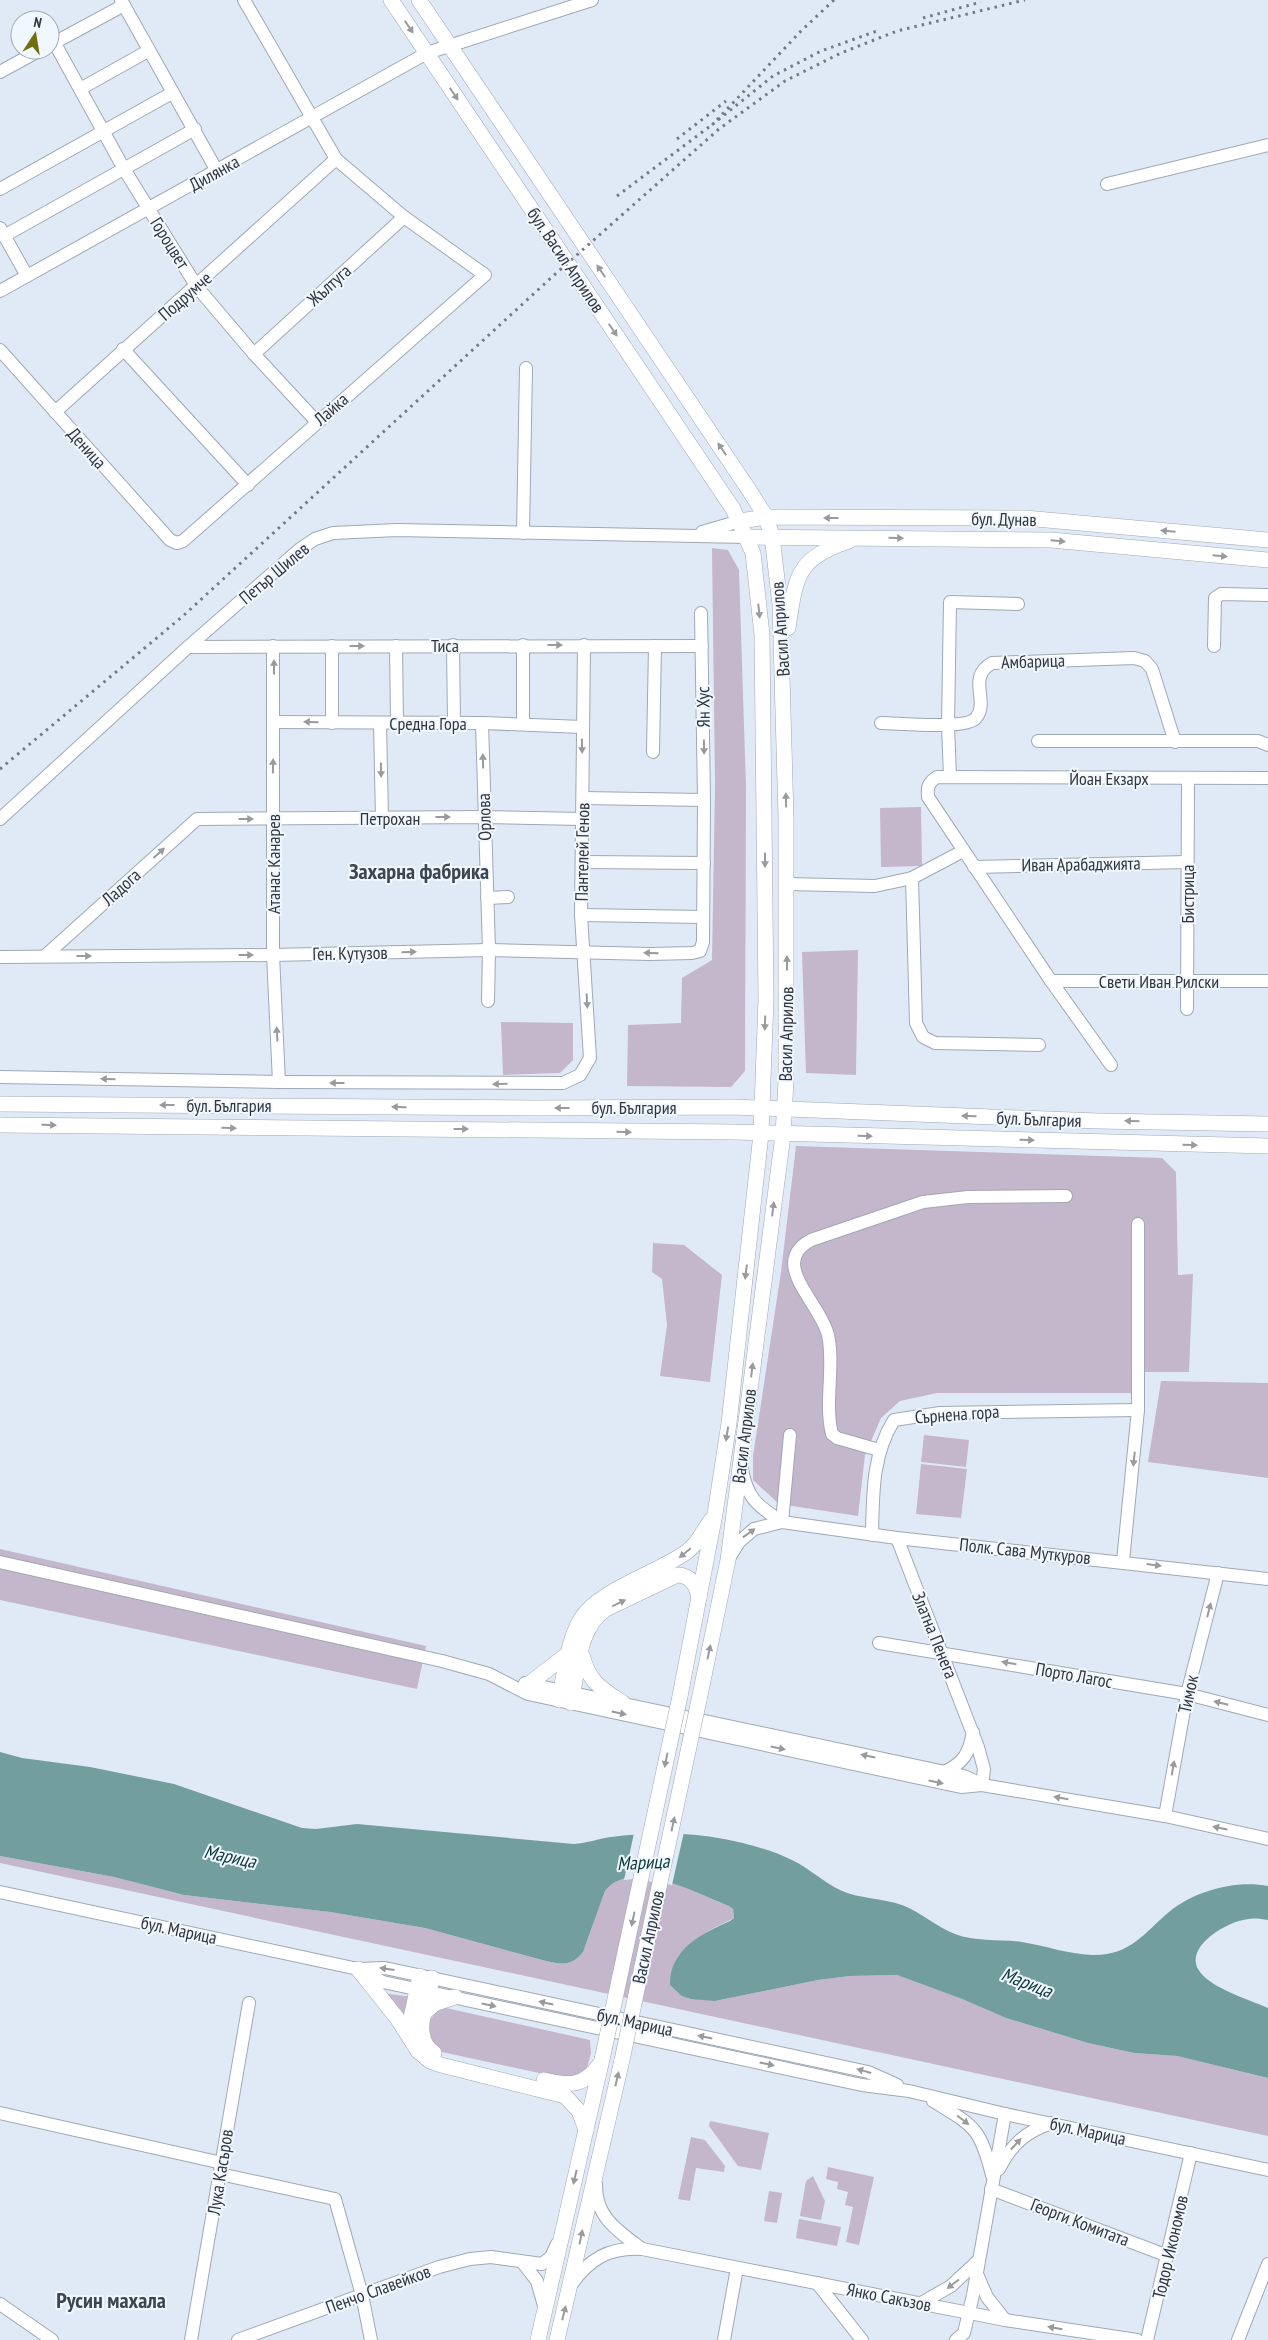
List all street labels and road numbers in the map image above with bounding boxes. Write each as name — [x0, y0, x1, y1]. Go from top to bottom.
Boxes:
street label: Дилянка — [185, 150, 243, 196]
street label: бул. Васил Априлов — [522, 203, 610, 317]
street label: Гороцвет — [145, 213, 195, 273]
street label: Жълтуга — [302, 259, 356, 311]
street label: Подрумче — [153, 266, 217, 326]
street label: Лайка — [308, 388, 353, 431]
street label: Деница — [62, 423, 112, 473]
street label: бул. Дунав — [971, 507, 1037, 531]
street label: Петър Шилев — [234, 537, 314, 609]
street label: Васил Априлов — [765, 581, 795, 677]
street label: Тиса — [431, 634, 459, 657]
street label: Амбарица — [1001, 648, 1065, 674]
street label: Ян Хус — [691, 686, 715, 728]
street label: Средна Гора — [389, 712, 467, 735]
street label: Йоан Екзарх — [1069, 767, 1149, 790]
street label: Орлова — [472, 793, 496, 841]
street label: Пантелей Генов — [570, 802, 594, 902]
street label: Петрохан — [360, 807, 420, 830]
street label: Атанас Канарев — [262, 814, 285, 914]
street label: Иван Арабаджията — [1021, 851, 1141, 877]
street label: Ладога — [96, 864, 145, 911]
street label: Бистрица — [1176, 865, 1199, 923]
street label: Ген. Кутузов — [312, 941, 388, 965]
street label: Свети Иван Рилски — [1099, 970, 1219, 993]
street label: Васил Априлов — [774, 986, 798, 1082]
street label: бул. България — [186, 1094, 272, 1117]
street label: бул. България — [591, 1096, 677, 1119]
street label: бул. България — [996, 1106, 1082, 1132]
street label: Васил Априлов — [727, 1387, 761, 1485]
street label: Сърнена гора — [914, 1400, 1000, 1428]
street label: Полк. Сава Муткуров — [958, 1533, 1092, 1569]
street label: Златна Пенега — [907, 1588, 963, 1682]
street label: Порто Лагос — [1034, 1657, 1115, 1693]
street label: Тимок — [1173, 1673, 1203, 1715]
street label: Васил Априлов — [627, 1888, 669, 1986]
street label: бул. Марица — [139, 1911, 219, 1949]
street label: бул. Марица — [595, 2003, 675, 2041]
street label: бул. Марица — [1048, 2112, 1128, 2150]
street label: Лука Касъров — [202, 2128, 238, 2217]
street label: Георги Комитата — [1027, 2193, 1133, 2251]
street label: Тодор Икономов — [1147, 2193, 1193, 2301]
street label: Пенчо Славейков — [322, 2259, 434, 2319]
street label: Янко Сакъзов — [845, 2278, 933, 2316]

